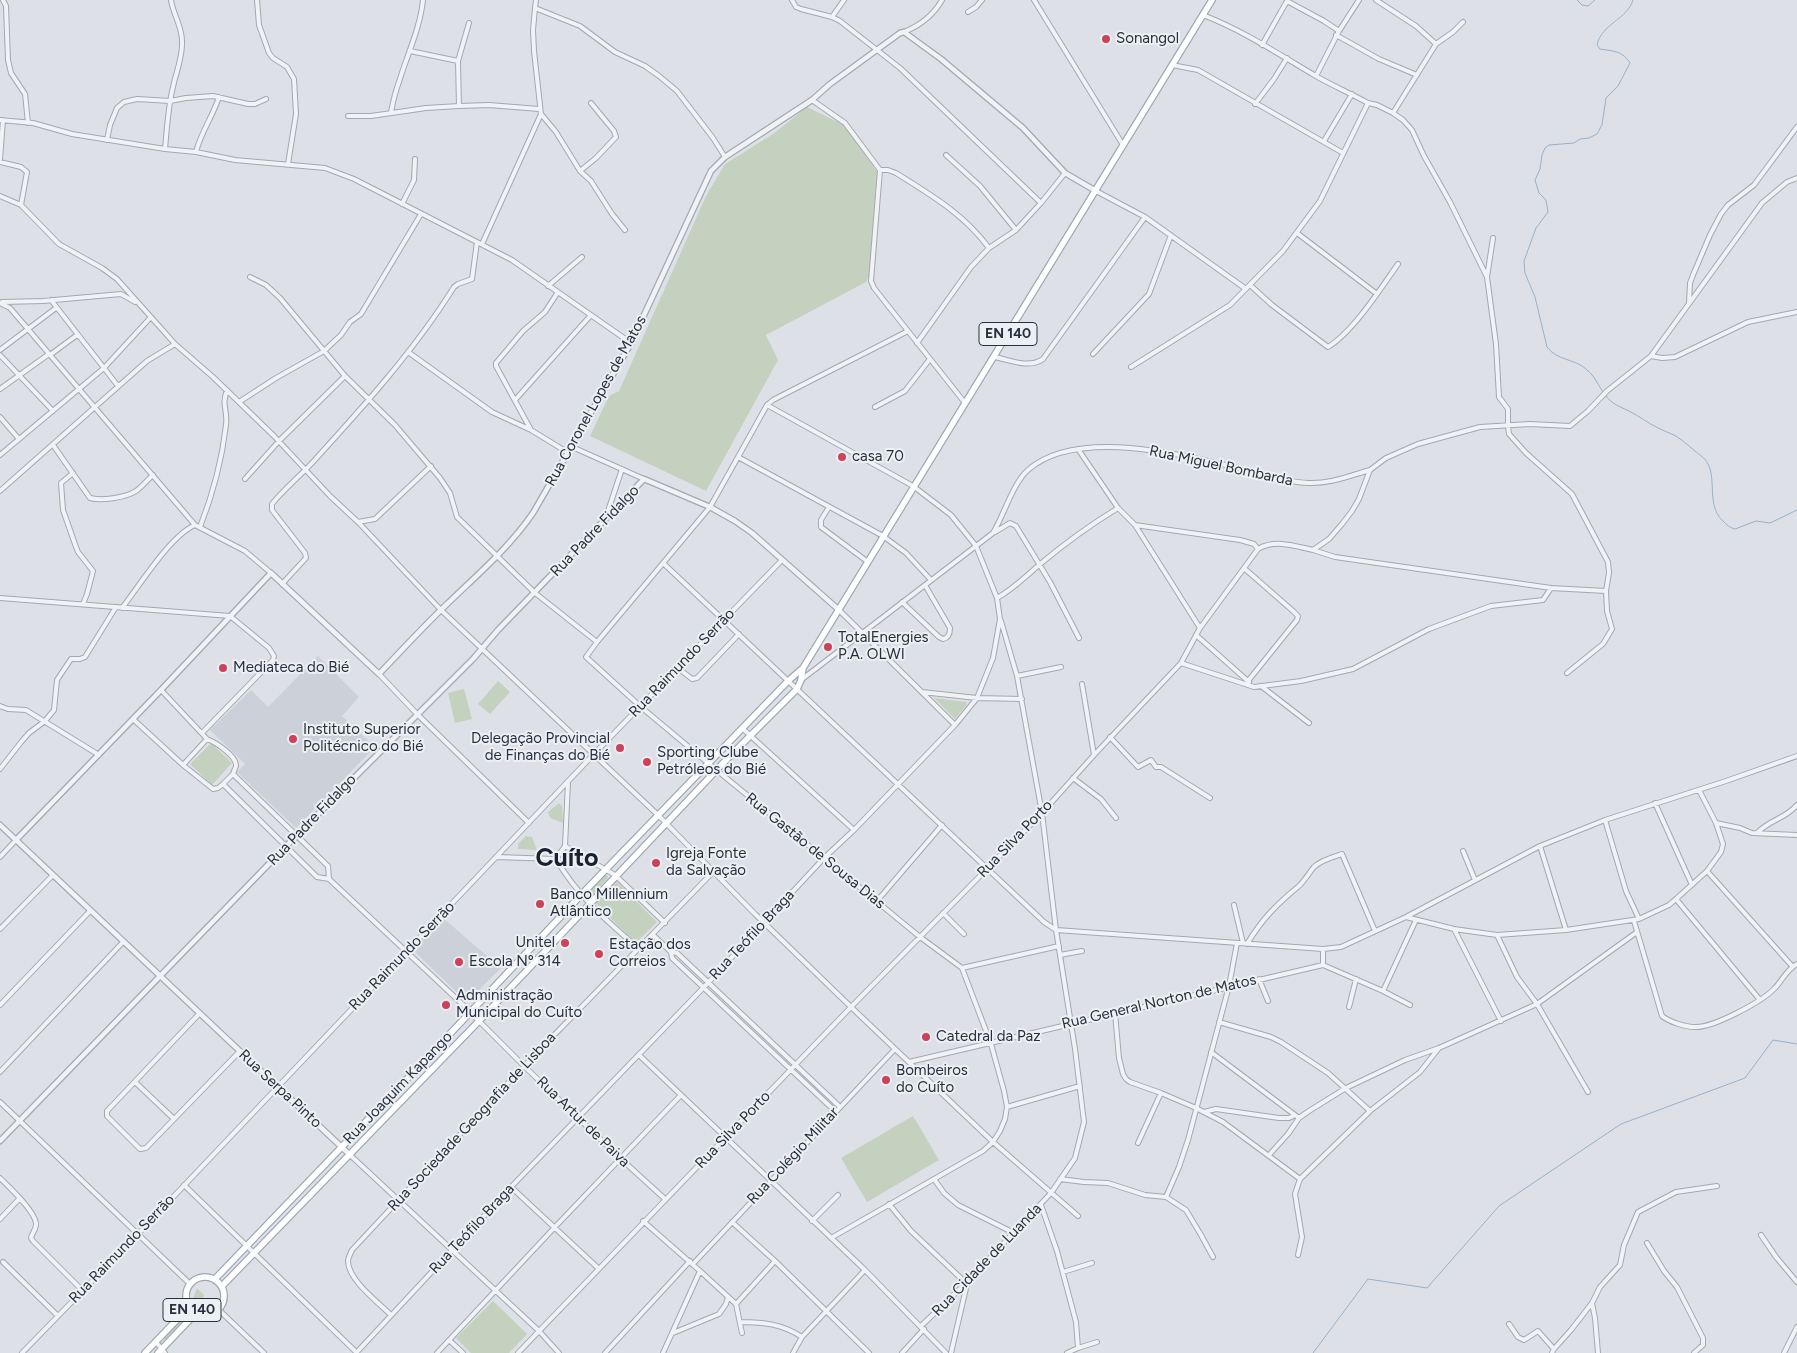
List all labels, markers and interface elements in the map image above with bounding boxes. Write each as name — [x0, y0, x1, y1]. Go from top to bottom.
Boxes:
place label: Sonangol — [1116, 30, 1179, 48]
marker: Sonangol — [1100, 33, 1112, 45]
street label: Rua Coronel Lopes de Matos — [541, 312, 651, 490]
road number: EN 140 — [979, 322, 1037, 346]
street label: Rua Miguel Bombarda — [1148, 442, 1294, 490]
place label: casa 70 — [852, 448, 904, 466]
marker: casa 70 — [836, 451, 848, 463]
street label: Rua Padre Fidalgo — [547, 482, 643, 580]
street label: Rua Raimundo Serrão — [625, 605, 739, 721]
place label: TotalEnergies P.A. OLWI — [838, 629, 929, 664]
marker: TotalEnergies P.A. OLWI — [822, 641, 834, 653]
place label: Mediateca do Bié — [233, 659, 349, 677]
marker: Mediateca do Bié — [217, 662, 229, 674]
place label: Instituto Superior Politécnico do Bié — [303, 721, 423, 756]
place label: Delegação Provincial de Finanças do Bié — [471, 730, 610, 765]
marker: Instituto Superior Politécnico do Bié — [287, 733, 299, 745]
marker: Delegação Provincial de Finanças do Bié — [614, 742, 626, 754]
place label: Sporting Clube Petróleos do Bié — [657, 744, 766, 779]
marker: Sporting Clube Petróleos do Bié — [641, 756, 653, 768]
street label: Rua Padre Fidalgo — [264, 771, 360, 869]
street label: Rua Gastão de Sousa Dias — [742, 789, 888, 913]
street label: Rua Silva Porto — [974, 797, 1056, 881]
district label: Cuíto — [535, 844, 599, 874]
place label: Igreja Fonte da Salvação — [666, 845, 746, 880]
marker: Igreja Fonte da Salvação — [650, 857, 662, 869]
place label: Banco Millennium Atlântico — [550, 886, 668, 921]
street label: Rua Teófilo Braga — [706, 886, 798, 984]
street label: Rua Raimundo Serrão — [345, 898, 459, 1014]
marker: Banco Millennium Atlântico — [534, 898, 546, 910]
place label: Unitel — [515, 934, 555, 952]
place label: Estação dos Correios — [609, 936, 691, 971]
marker: Unitel — [559, 937, 571, 949]
marker: Estação dos Correios — [593, 948, 605, 960]
place label: Escola Nº 314 — [469, 953, 561, 971]
marker: Escola Nº 314 — [453, 956, 465, 968]
street label: Rua General Norton de Matos — [1060, 971, 1258, 1033]
place label: Administração Municipal do Cuíto — [456, 987, 582, 1022]
marker: Administração Municipal do Cuíto — [440, 999, 452, 1011]
street label: Rua Joaquim Kapango — [340, 1028, 456, 1148]
place label: Catedral da Paz — [936, 1028, 1040, 1046]
street label: Rua Sociedade Geografia de Lisboa — [384, 1029, 560, 1215]
marker: Catedral da Paz — [920, 1031, 932, 1043]
street label: Rua Serpa Pinto — [235, 1046, 325, 1132]
place label: Bombeiros do Cuíto — [896, 1062, 968, 1097]
street label: Rua Artur de Paiva — [533, 1073, 633, 1171]
marker: Bombeiros do Cuíto — [880, 1074, 892, 1086]
street label: Rua Silva Porto — [692, 1088, 774, 1172]
street label: Rua Colégio Militar — [743, 1104, 843, 1208]
street label: Rua Teófilo Braga — [426, 1180, 518, 1278]
street label: Rua Raimundo Serrão — [65, 1191, 179, 1307]
street label: Rua Cidade de Luanda — [928, 1200, 1046, 1320]
road number: EN 140 — [163, 1298, 221, 1322]

